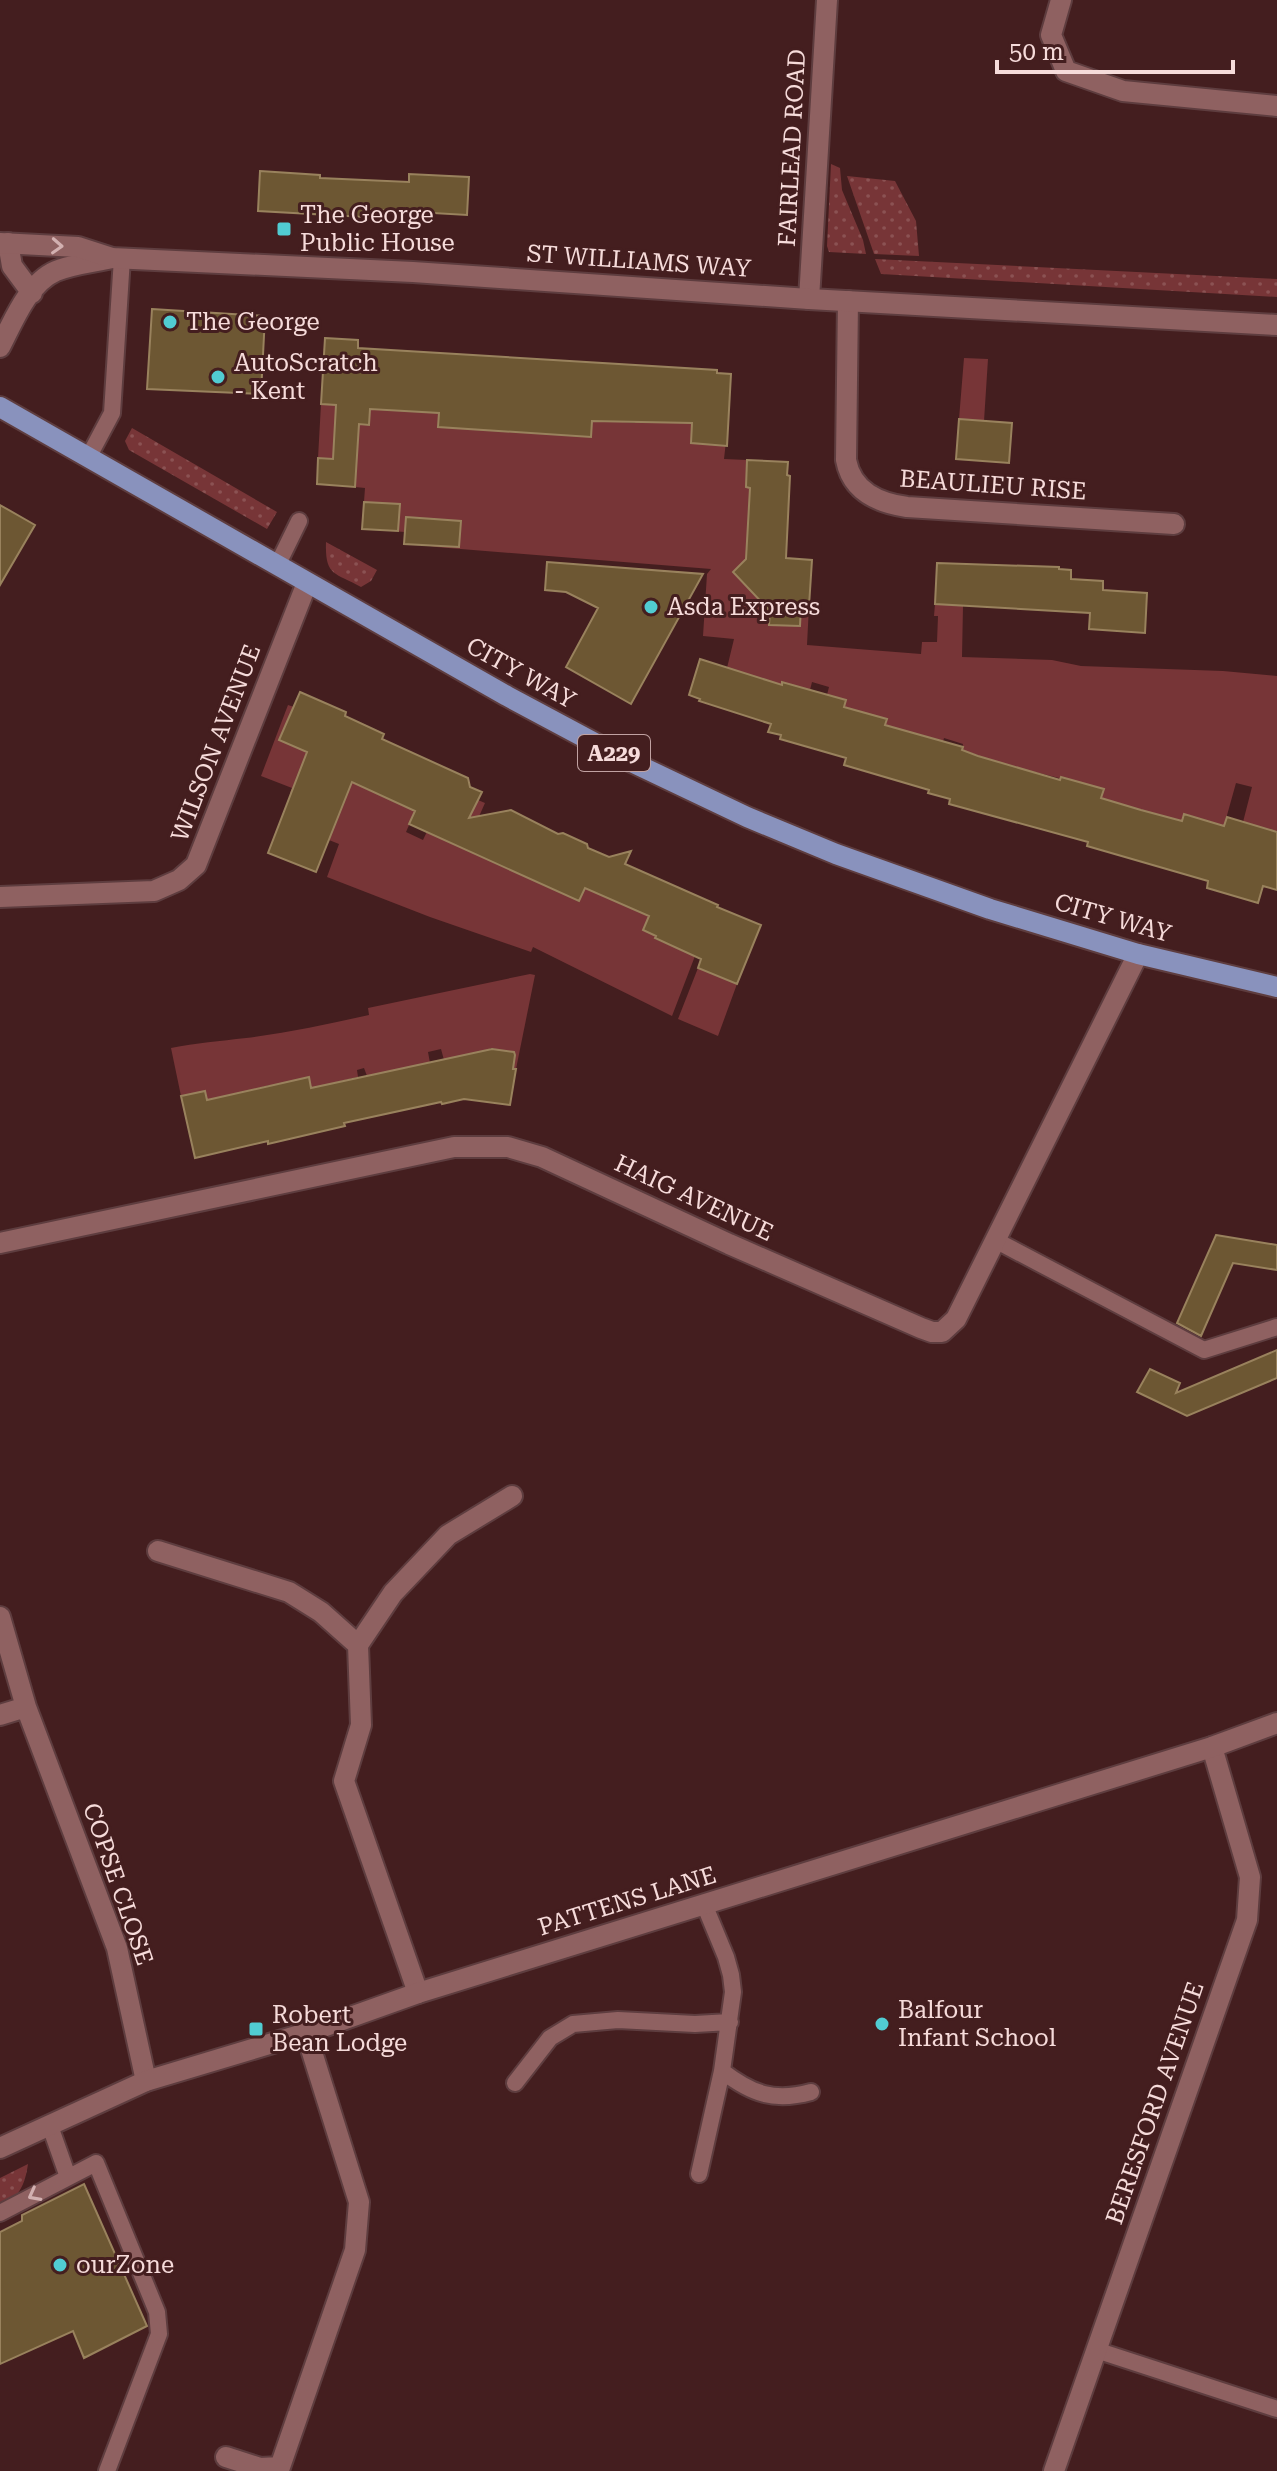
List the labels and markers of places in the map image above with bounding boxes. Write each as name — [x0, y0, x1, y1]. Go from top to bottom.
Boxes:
place label: The George Public House — [300, 201, 455, 257]
marker: The George Public House — [275, 220, 293, 238]
place label: The George — [186, 308, 320, 336]
marker: The George — [161, 313, 179, 331]
place label: AutoScratch - Kent — [234, 349, 378, 405]
marker: AutoScratch - Kent — [209, 368, 227, 386]
place label: Asda Express — [667, 593, 820, 621]
marker: Asda Express — [642, 598, 660, 616]
place label: Balfour Infant School — [898, 1996, 1056, 2052]
place label: Robert Bean Lodge — [272, 2001, 407, 2057]
marker: Balfour Infant School — [873, 2015, 891, 2033]
marker: Robert Bean Lodge — [247, 2020, 265, 2038]
place label: ourZone — [76, 2251, 174, 2279]
marker: ourZone — [51, 2256, 69, 2274]

